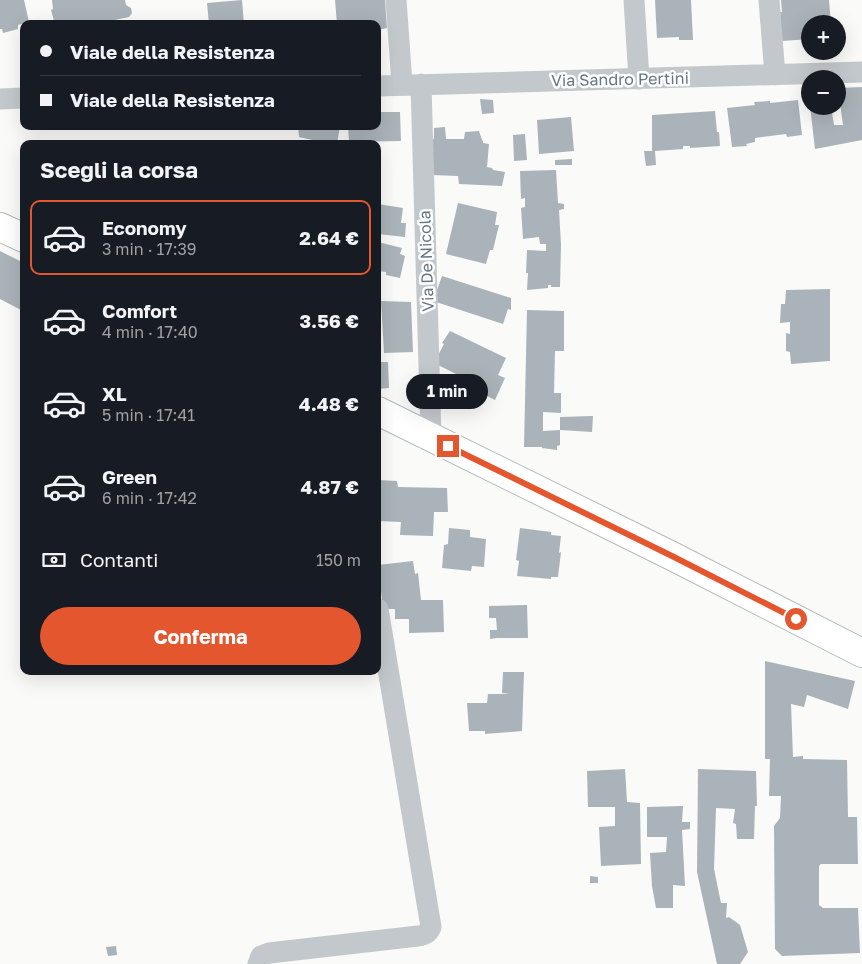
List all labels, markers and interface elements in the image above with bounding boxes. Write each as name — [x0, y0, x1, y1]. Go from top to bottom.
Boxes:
map controls — [801, 15, 846, 115]
button: + — [801, 15, 846, 60]
text: Viale della Resistenza — [70, 40, 275, 63]
street label: Via Sandro Pertini — [551, 68, 689, 90]
button: − — [801, 70, 846, 115]
text: Viale della Resistenza — [70, 88, 275, 111]
text: Scegli la corsa — [40, 156, 198, 183]
street label: Via De Nicola — [414, 210, 438, 312]
icon: car — [42, 215, 87, 260]
text: Economy — [102, 216, 187, 239]
text: 2.64 € — [299, 226, 359, 249]
text: 3 min · 17:39 — [102, 239, 197, 259]
icon: car — [42, 298, 87, 343]
text: Comfort — [102, 299, 177, 322]
text: 3.56 € — [300, 309, 359, 332]
text: 4 min · 17:40 — [102, 322, 198, 342]
callout: 1 min — [407, 374, 489, 408]
icon: car — [42, 381, 87, 426]
text: 1 min — [427, 381, 467, 401]
text: XL — [102, 382, 127, 405]
text: 4.48 € — [299, 392, 359, 415]
text: 5 min · 17:41 — [102, 405, 195, 425]
route end — [437, 435, 459, 457]
icon: car — [42, 464, 87, 509]
text: Green — [102, 465, 157, 488]
text: 4.87 € — [300, 475, 359, 498]
text: 6 min · 17:42 — [102, 488, 197, 508]
icon: cash — [40, 546, 68, 574]
text: Contanti — [80, 548, 158, 571]
text: 150 m — [316, 550, 361, 570]
button: Conferma — [40, 607, 361, 665]
route start — [785, 608, 807, 630]

